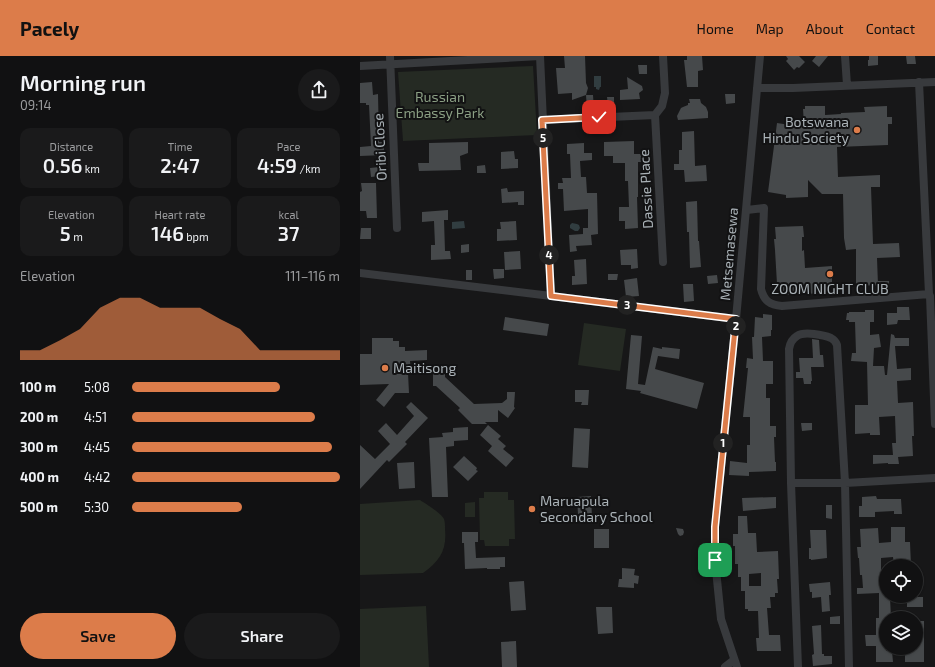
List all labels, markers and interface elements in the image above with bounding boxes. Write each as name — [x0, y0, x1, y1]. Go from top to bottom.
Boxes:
text: Pacely — [20, 17, 79, 40]
text: Home — [697, 20, 734, 37]
text: Map — [756, 20, 784, 37]
text: About — [806, 20, 844, 37]
text: Contact — [866, 20, 915, 37]
text: Morning run — [20, 69, 146, 95]
button: share — [298, 69, 340, 111]
park label: Russian Embassy Park — [396, 88, 484, 121]
text: 09:14 — [20, 97, 52, 113]
pin — [582, 100, 616, 134]
icon: check — [588, 106, 610, 128]
street label: Oribi Close — [369, 113, 390, 181]
place label: Botswana Hindu Society — [763, 113, 850, 146]
marker: Botswana Hindu Society — [852, 125, 862, 135]
pin: 5 — [533, 128, 553, 148]
text: 5 — [540, 131, 546, 144]
text: Distance — [50, 140, 93, 153]
text: Time — [168, 140, 192, 153]
text: Pace — [277, 140, 301, 153]
street label: Dassie Place — [635, 149, 656, 229]
text: 0.56 — [43, 153, 82, 177]
text: 2:47 — [160, 153, 200, 177]
text: 4:59 — [257, 153, 297, 177]
text: km — [82, 162, 100, 175]
text: /km — [297, 162, 320, 175]
street label: Metsemasewa — [716, 207, 741, 301]
text: Elevation — [48, 208, 95, 221]
text: Heart rate — [155, 208, 205, 221]
text: kcal — [279, 208, 299, 221]
text: 5 — [60, 221, 71, 245]
text: 146 — [151, 221, 184, 245]
text: 37 — [278, 221, 299, 245]
text: m — [71, 230, 83, 243]
text: bpm — [184, 230, 209, 243]
pin: 4 — [539, 245, 559, 265]
text: 4 — [545, 248, 553, 261]
text: Elevation — [20, 268, 75, 284]
text: 111–116 m — [285, 268, 340, 284]
marker: ZOOM NIGHT CLUB — [825, 269, 835, 279]
place label: ZOOM NIGHT CLUB — [771, 280, 889, 297]
pin: 3 — [617, 295, 637, 315]
text: 3 — [624, 298, 630, 311]
pin: 2 — [726, 316, 746, 336]
text: 2 — [733, 319, 739, 332]
place label: Maitisong — [393, 359, 456, 376]
marker: Maitisong — [380, 363, 390, 373]
text: 100 m — [20, 379, 56, 395]
text: 5:08 — [84, 379, 110, 395]
text: 200 m — [20, 409, 58, 425]
text: 4:51 — [84, 409, 107, 425]
pin: 1 — [713, 433, 733, 453]
text: 1 — [721, 436, 725, 449]
text: 300 m — [20, 439, 58, 455]
text: 4:45 — [84, 439, 110, 455]
text: 400 m — [20, 469, 59, 485]
text: 4:42 — [84, 469, 110, 485]
place label: Maruapula Secondary School — [540, 492, 653, 525]
text: 500 m — [20, 499, 58, 515]
text: 5:30 — [84, 499, 109, 515]
marker: Maruapula Secondary School — [527, 504, 537, 514]
pin — [698, 543, 732, 577]
icon: arrive — [704, 549, 726, 571]
map controls — [879, 559, 923, 655]
button: locate — [879, 559, 923, 603]
button: layers — [879, 611, 923, 655]
button: Save — [20, 613, 176, 659]
button: Share — [184, 613, 340, 659]

